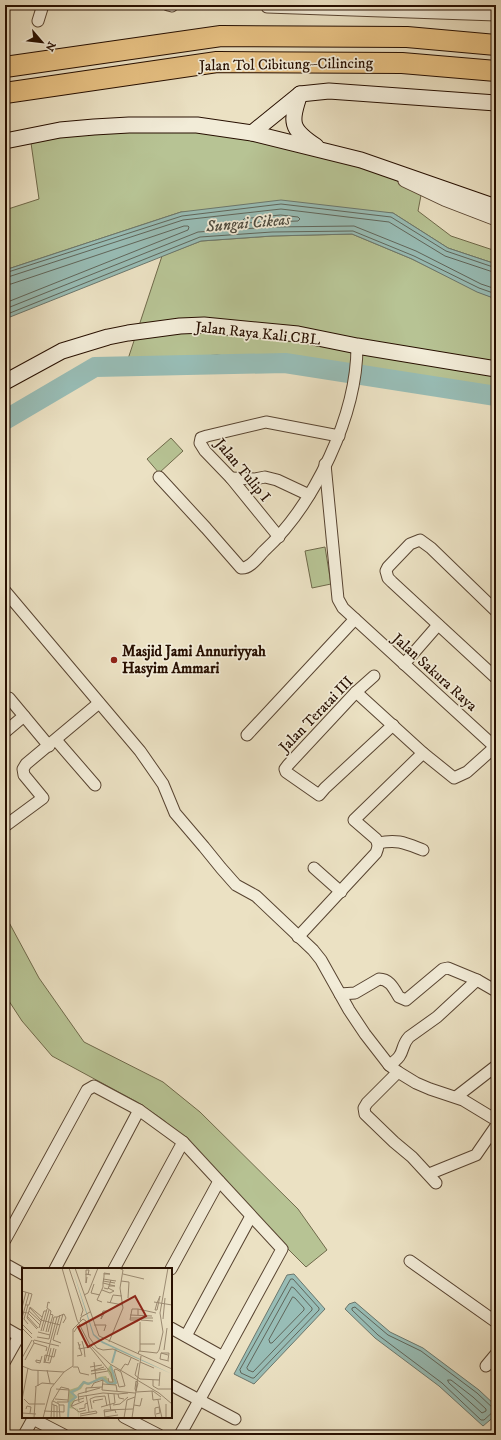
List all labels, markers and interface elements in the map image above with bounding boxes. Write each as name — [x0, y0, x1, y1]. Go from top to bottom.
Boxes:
north arrow — [22, 22, 62, 62]
text: N — [42, 39, 58, 53]
street label: Jalan Tol Cibitung–Cilincing — [197, 53, 374, 76]
water label: Sungai Cikeas — [204, 209, 292, 237]
street label: Jalan Raya Kali CBL — [192, 317, 322, 350]
street label: Jalan Tulip I — [209, 433, 275, 506]
street label: Jalan Sakura Raya — [387, 628, 482, 716]
place label: Masjid Jami Annuriyyah Hasyim Ammari — [122, 642, 266, 678]
marker: Masjid Jami Annuriyyah Hasyim Ammari — [109, 655, 119, 665]
street label: Jalan Teratai III — [274, 672, 358, 758]
inset map — [22, 1268, 172, 1418]

